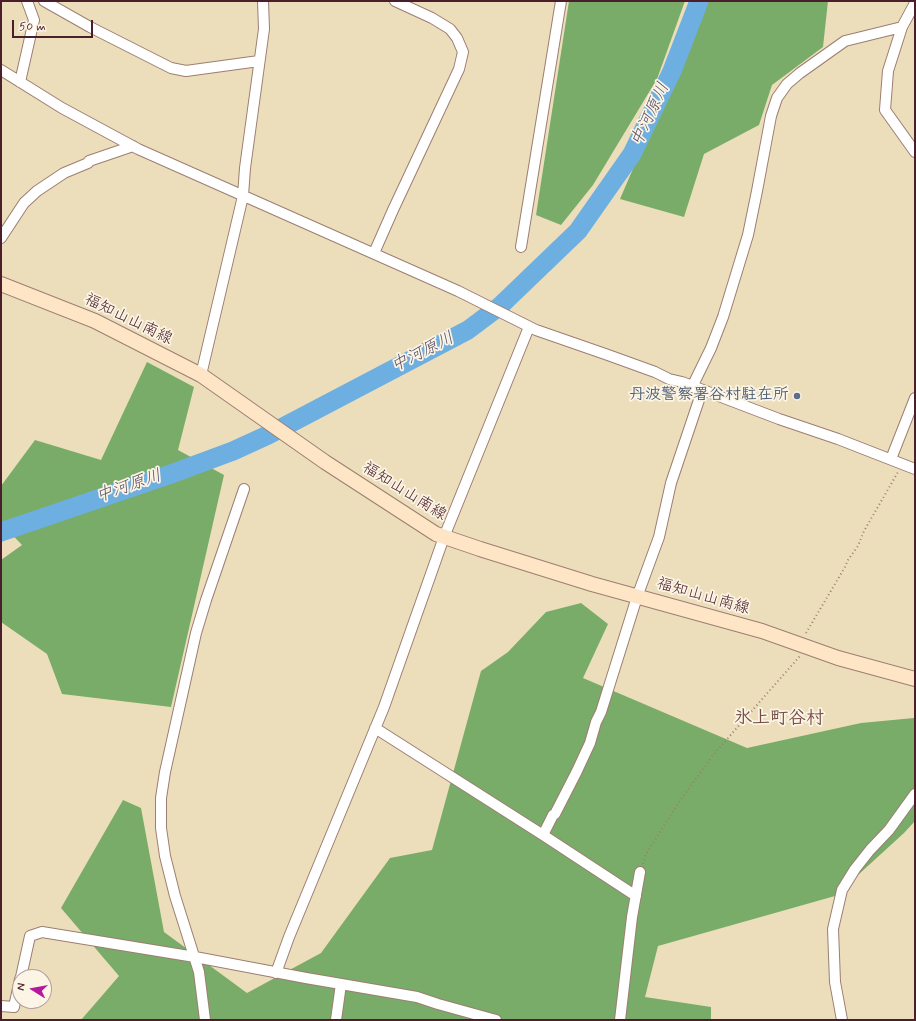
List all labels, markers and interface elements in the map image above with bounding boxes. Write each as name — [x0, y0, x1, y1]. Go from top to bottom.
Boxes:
scale bar — [14, 12, 95, 38]
text: 50 m — [19, 19, 46, 35]
water label: 中河原川 — [627, 80, 675, 150]
street label: 福知山山南線 — [81, 290, 175, 350]
water label: 中河原川 — [388, 328, 458, 378]
place label: 丹波警察署谷村駐在所 — [629, 386, 789, 406]
marker: 丹波警察署谷村駐在所 — [792, 391, 802, 401]
street label: 福知山山南線 — [358, 458, 450, 526]
water label: 中河原川 — [94, 466, 164, 508]
street label: 福知山山南線 — [654, 575, 752, 619]
district label: 氷上町谷村 — [734, 708, 824, 730]
north arrow — [12, 969, 52, 1009]
text: N — [14, 982, 29, 992]

